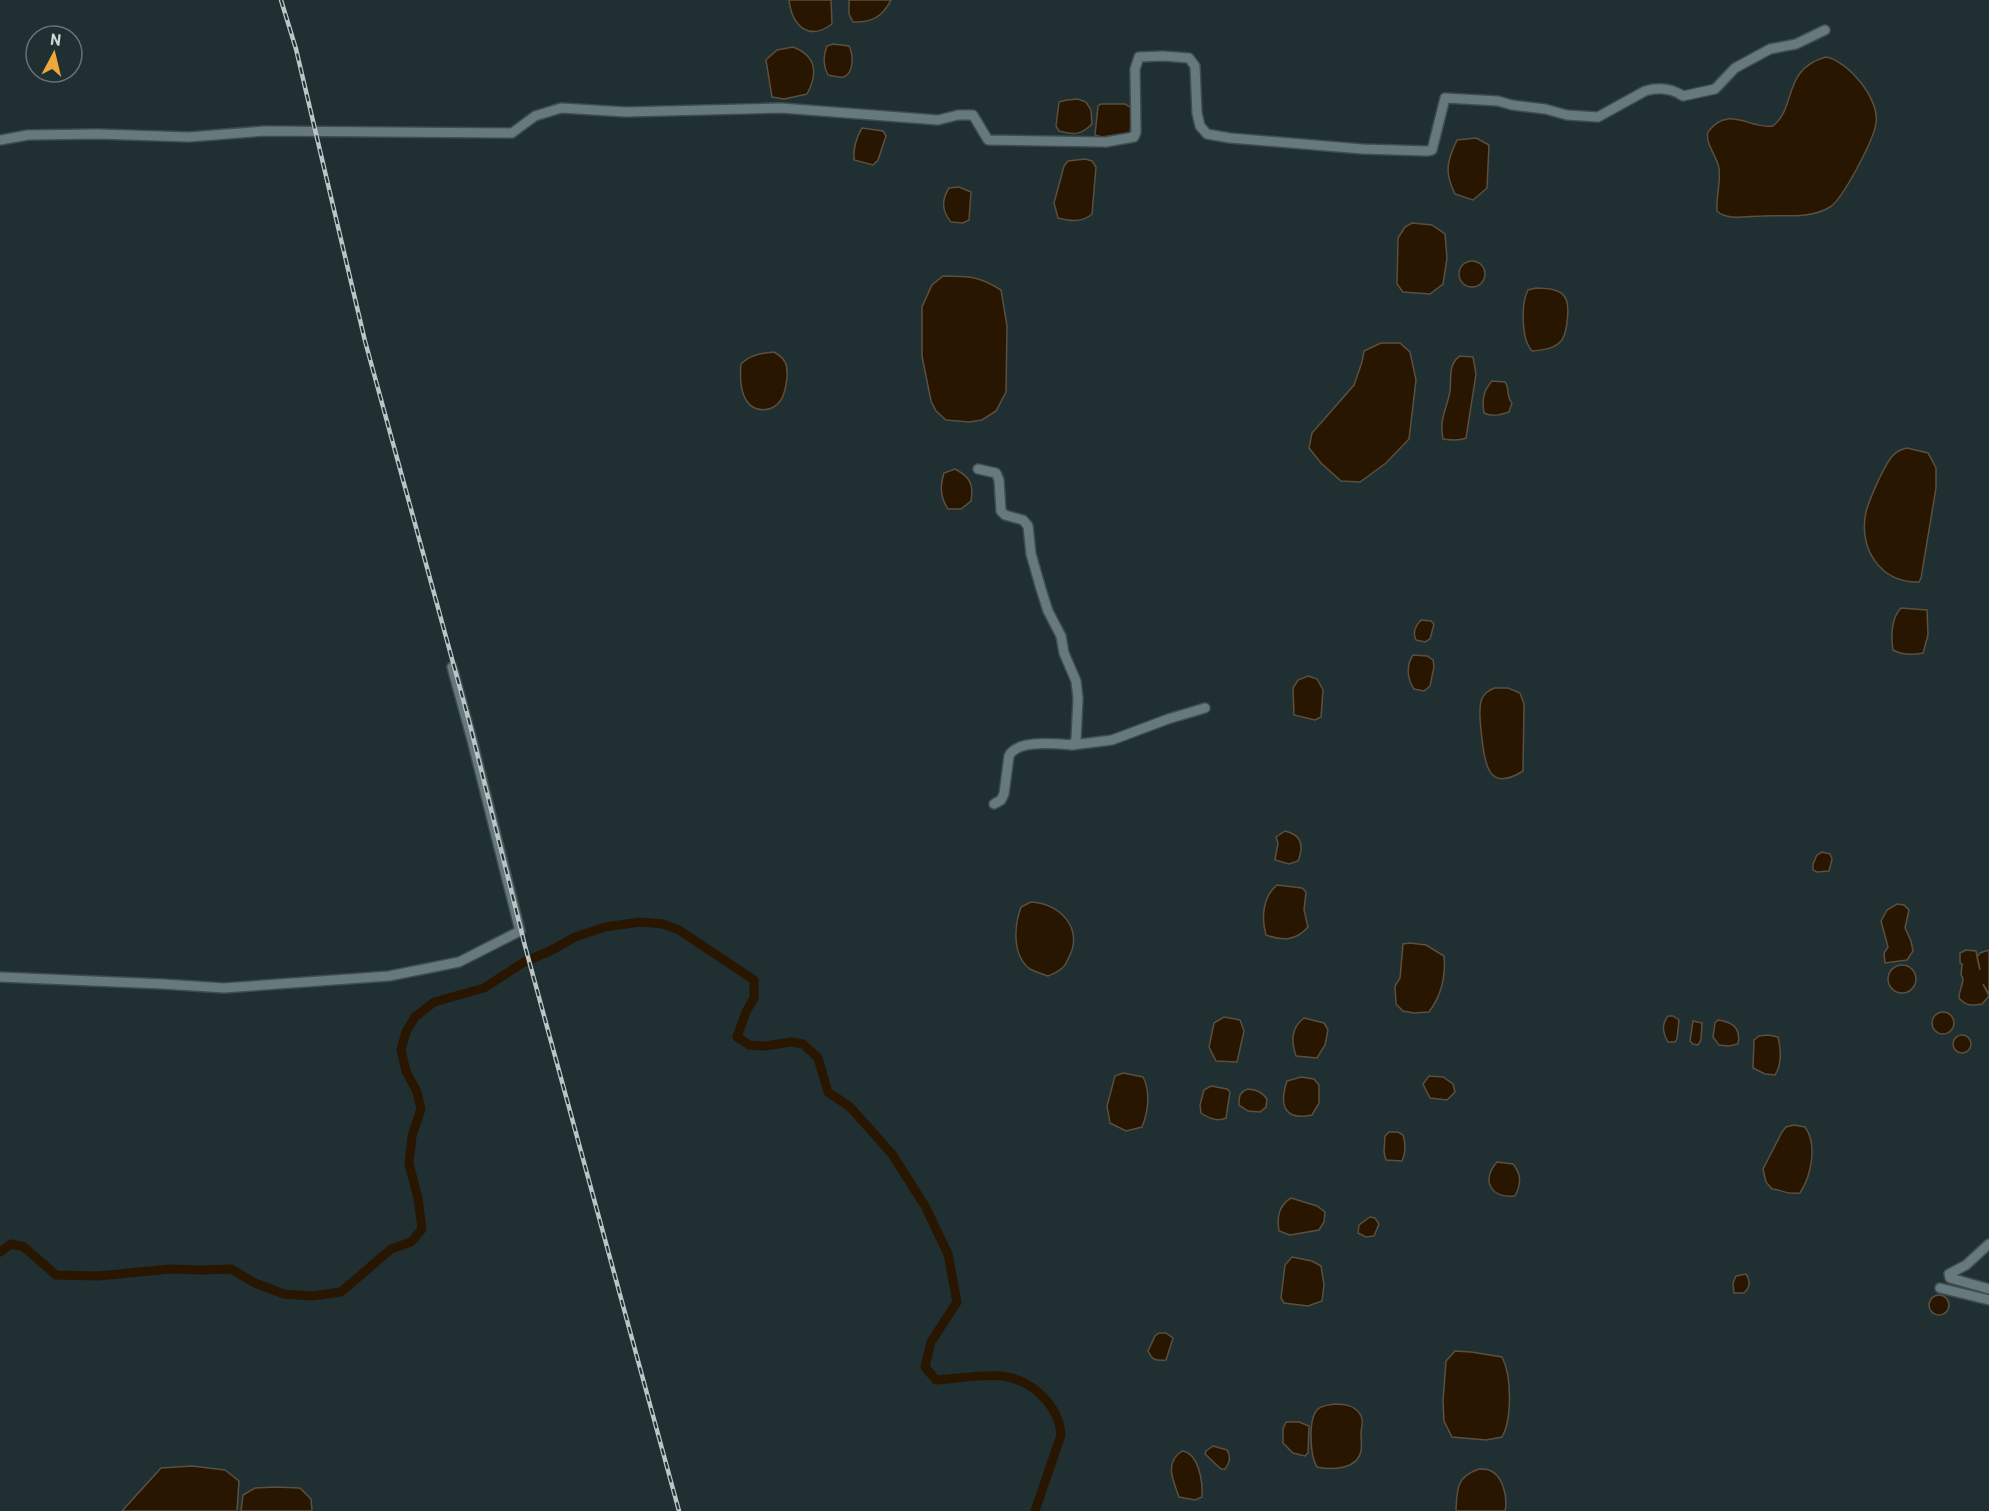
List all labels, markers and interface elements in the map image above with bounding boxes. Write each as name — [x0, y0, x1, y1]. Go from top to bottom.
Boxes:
north arrow — [24, 24, 84, 84]
text: N — [49, 29, 62, 49]

